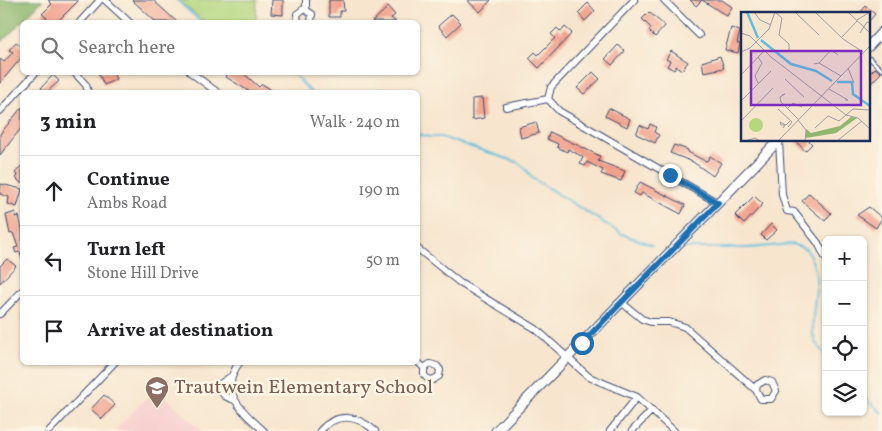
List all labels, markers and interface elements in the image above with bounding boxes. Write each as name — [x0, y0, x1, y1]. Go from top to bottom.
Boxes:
inset map — [741, 12, 870, 141]
search box — [20, 20, 420, 75]
icon: search — [38, 34, 66, 62]
text: Search here — [78, 35, 175, 61]
text: 3 min — [40, 108, 96, 137]
text: Walk · 240 m — [310, 112, 400, 134]
route end — [659, 164, 682, 187]
text: Continue — [87, 167, 170, 193]
icon: ahead — [40, 177, 68, 205]
text: 190 m — [358, 180, 400, 202]
text: Ambs Road — [87, 193, 167, 215]
map controls — [822, 236, 867, 416]
button: + — [822, 236, 867, 281]
text: Turn left — [87, 237, 166, 263]
icon: left — [40, 247, 68, 275]
text: 50 m — [366, 250, 400, 272]
text: Stone Hill Drive — [87, 263, 199, 285]
button: − — [822, 281, 867, 326]
icon: arrive — [40, 317, 68, 345]
text: Arrive at destination — [87, 318, 273, 344]
button: locate — [822, 326, 867, 371]
route start — [571, 332, 594, 355]
button: layers — [822, 371, 867, 416]
place label: Trautwein Elementary School — [174, 374, 433, 402]
school or university icon: Trautwein Elementary School — [144, 375, 170, 409]

